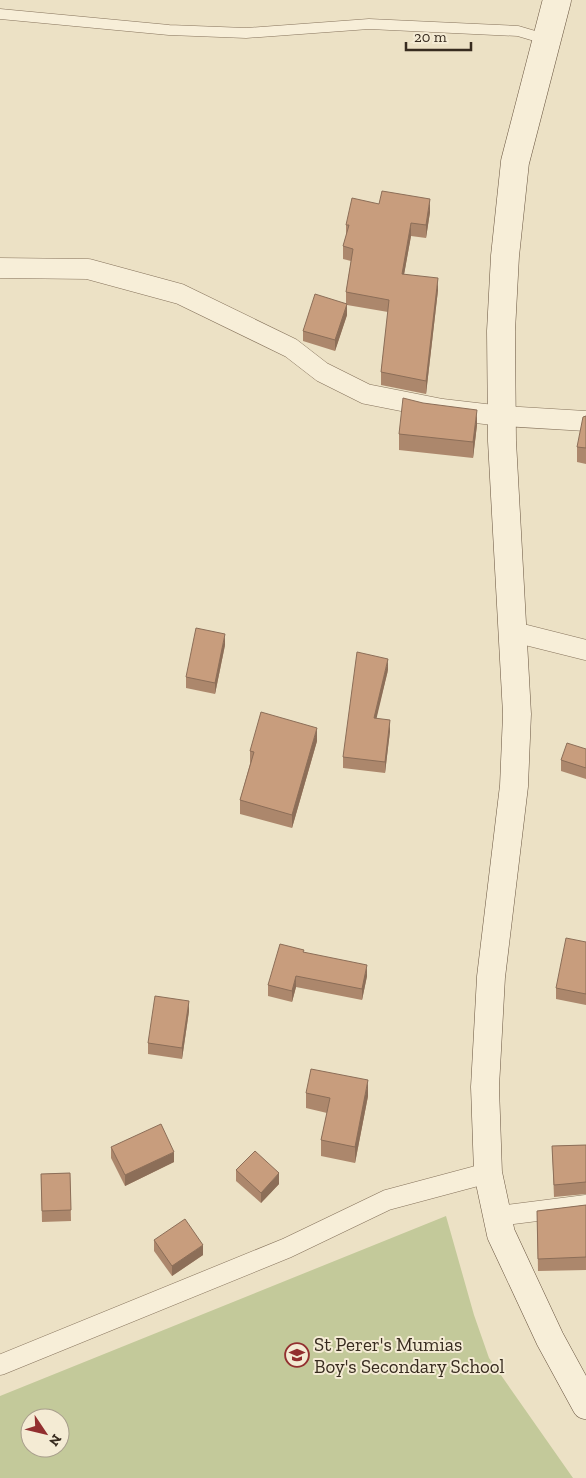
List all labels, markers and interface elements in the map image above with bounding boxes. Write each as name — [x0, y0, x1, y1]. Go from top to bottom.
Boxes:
scale bar — [406, 20, 471, 52]
text: 20 m — [414, 28, 447, 46]
place label: St Perer's Mumias Boy's Secondary School — [314, 1333, 505, 1378]
school or university icon: St Perer's Mumias Boy's Secondary School — [284, 1342, 310, 1368]
north arrow — [20, 1408, 70, 1458]
text: N — [45, 1431, 65, 1450]

